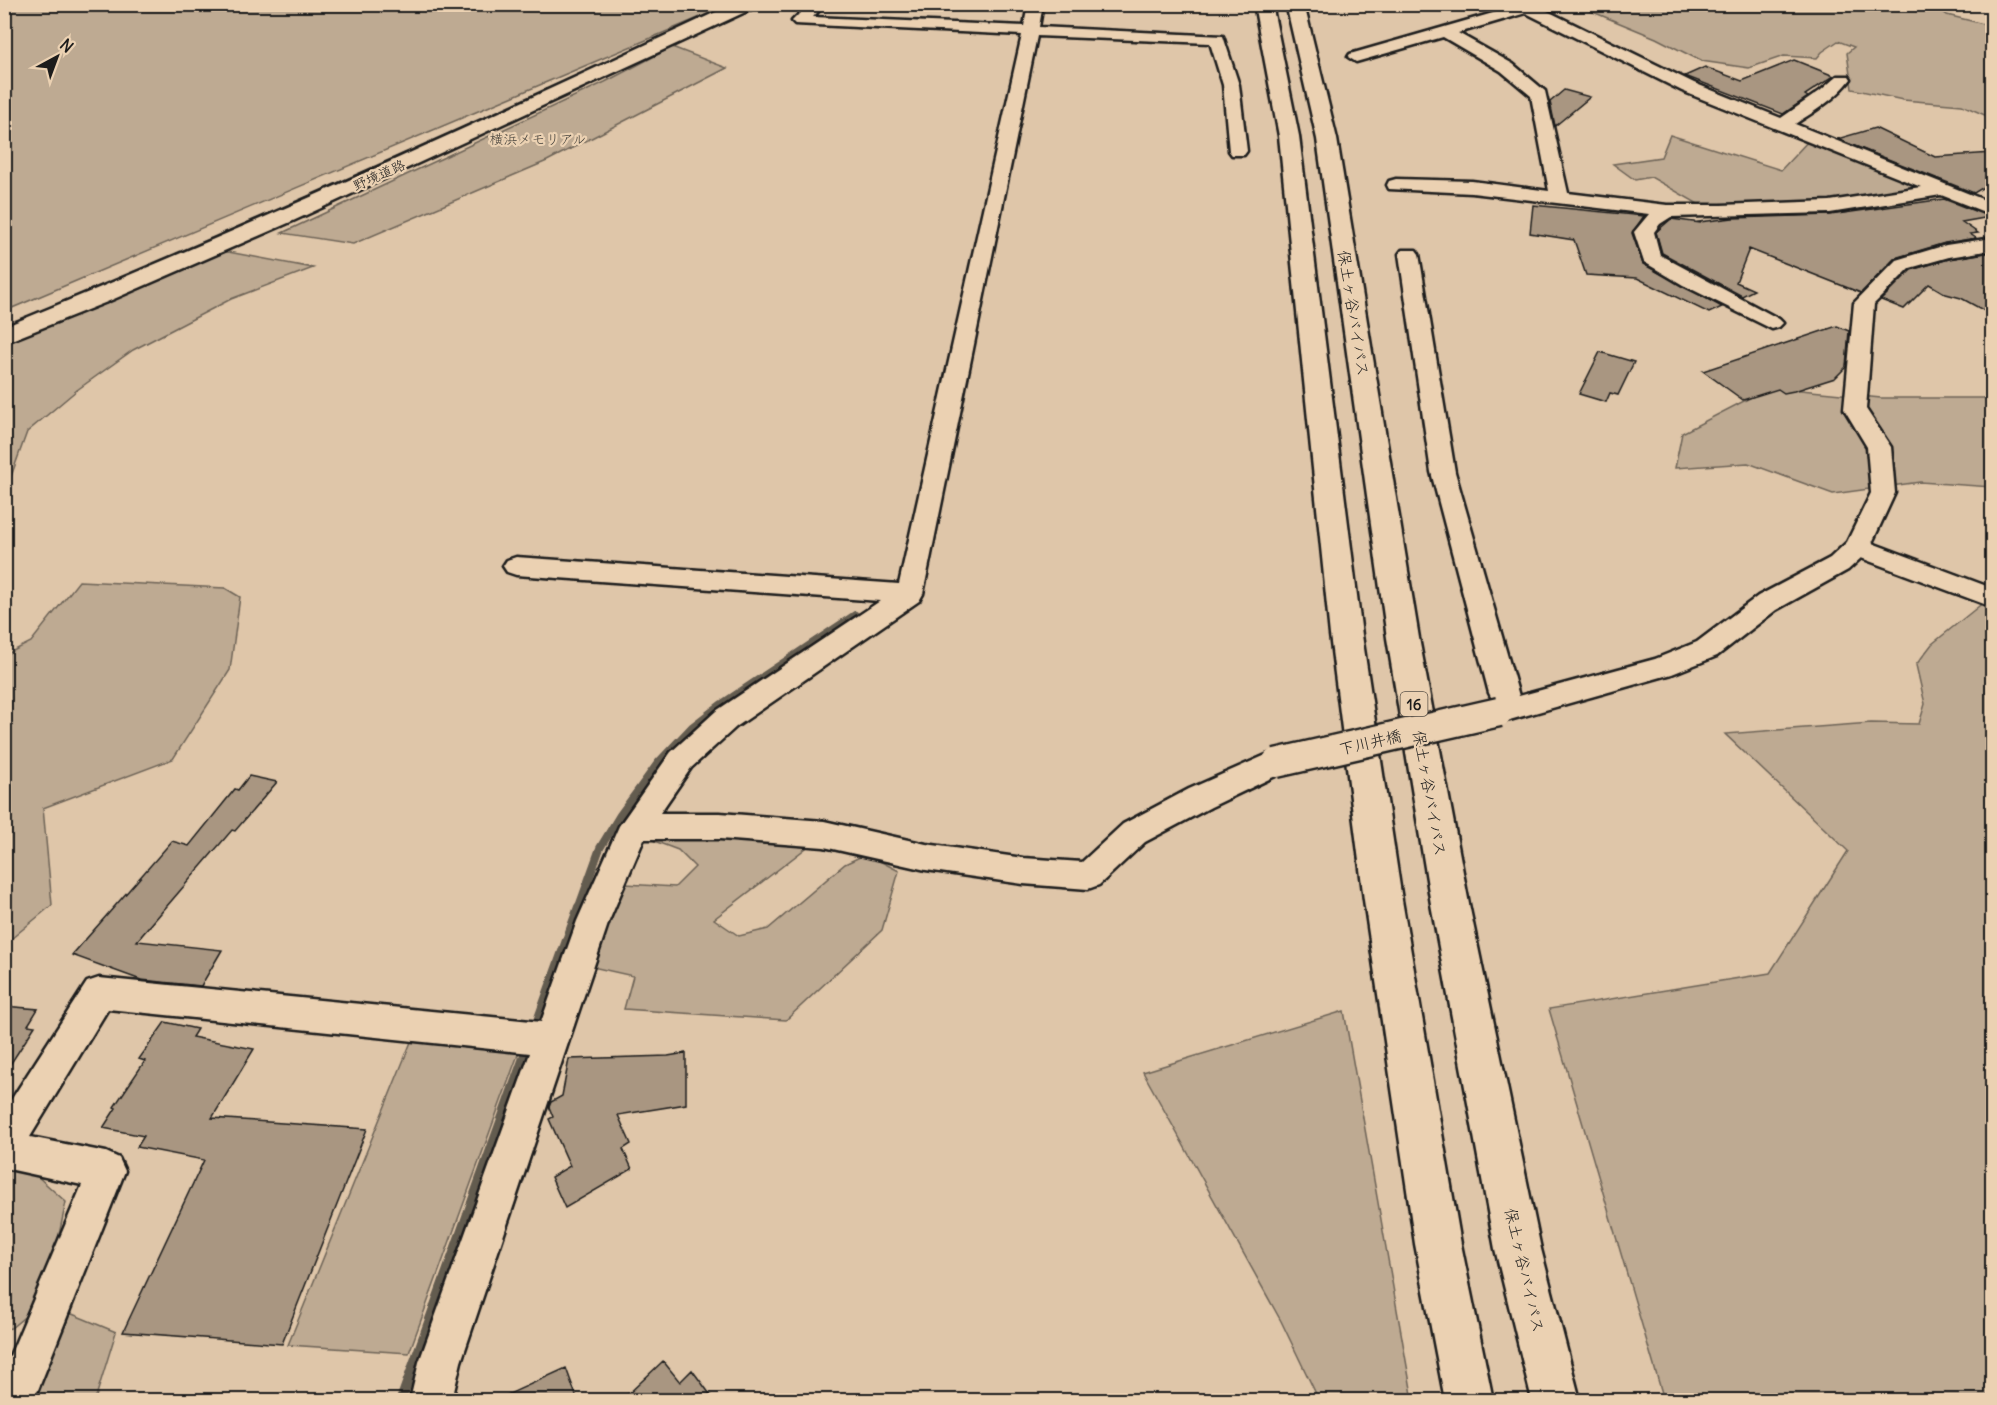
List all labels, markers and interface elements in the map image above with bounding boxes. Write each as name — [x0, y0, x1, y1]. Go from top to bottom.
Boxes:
north arrow — [27, 27, 87, 87]
text: N — [56, 35, 78, 57]
park label: 横浜メモリアル — [489, 130, 587, 148]
street label: 野境道路 — [350, 155, 408, 195]
street label: 保土ヶ谷バイパス — [1334, 248, 1374, 378]
road number: 16 — [1400, 692, 1428, 716]
street label: 下川井橋 — [1337, 725, 1403, 759]
street label: 保土ヶ谷バイパス — [1409, 728, 1451, 858]
street label: 保土ヶ谷バイパス — [1501, 1206, 1549, 1334]

